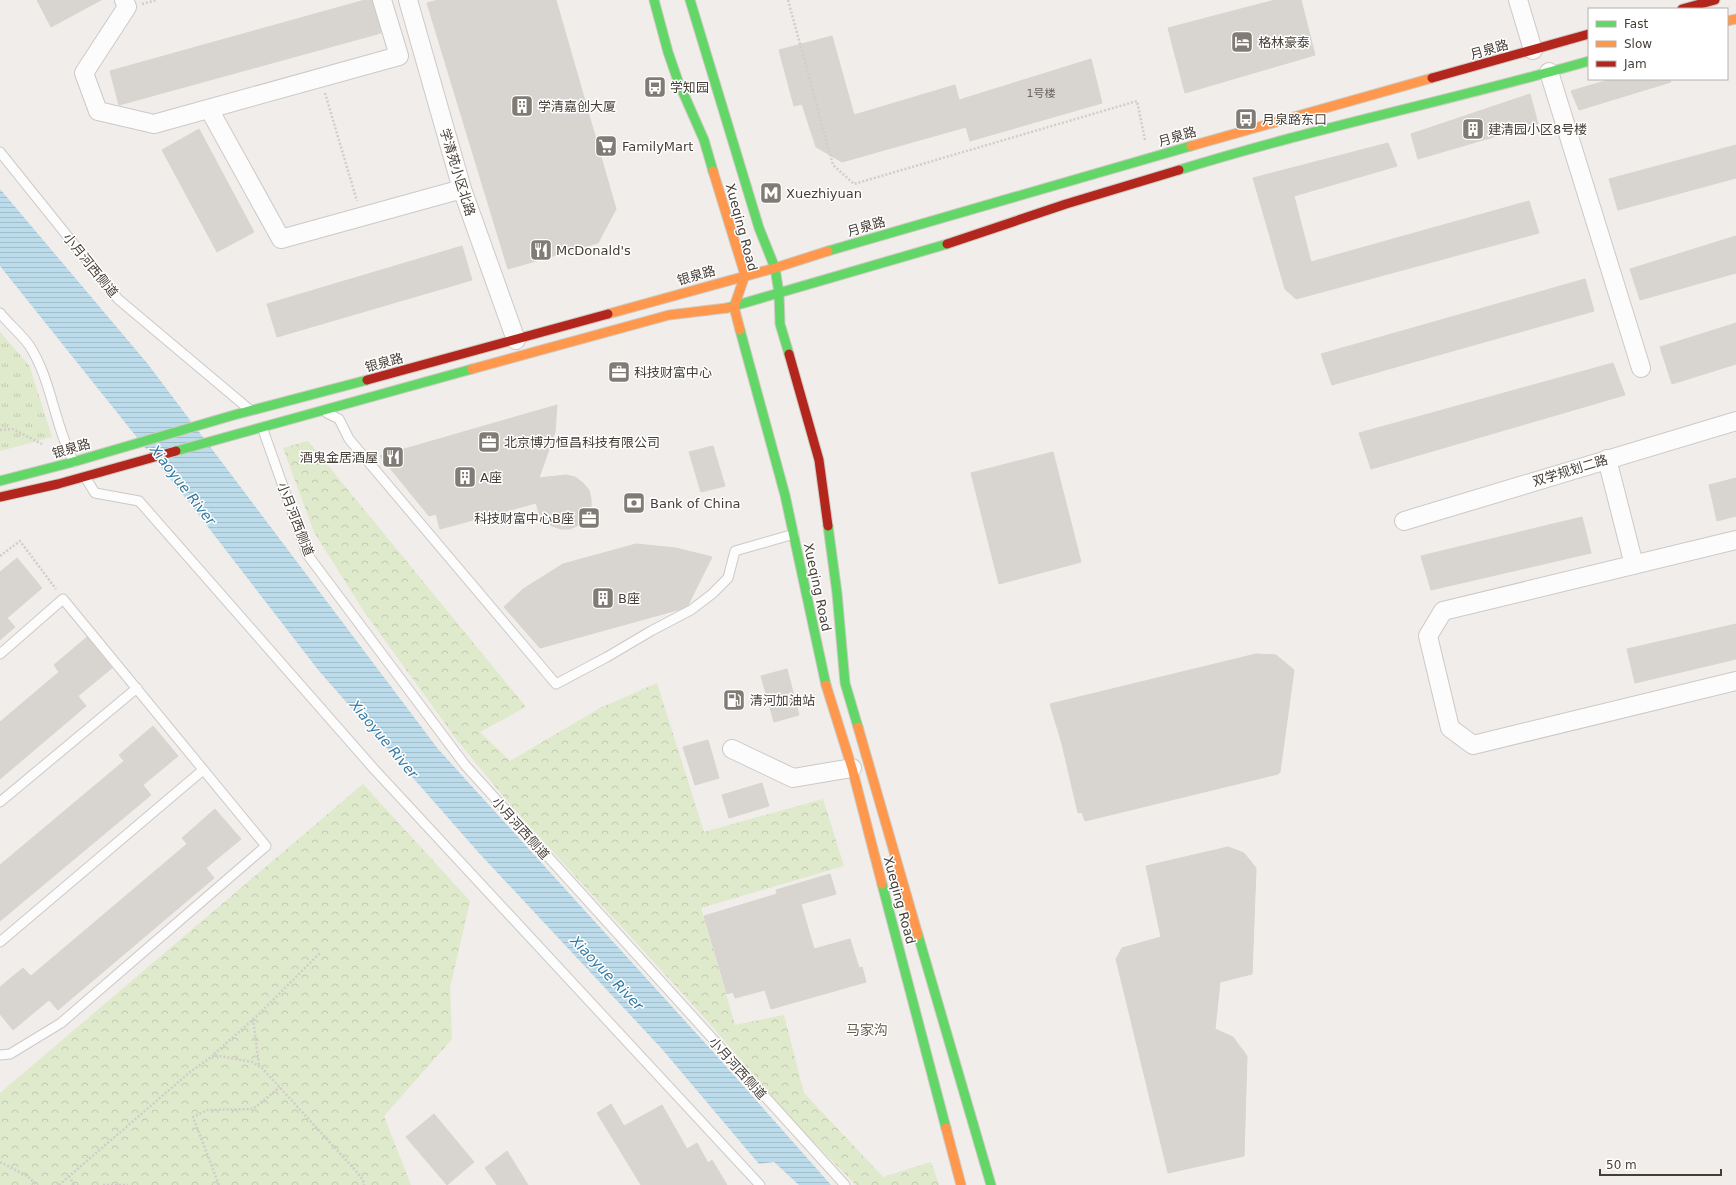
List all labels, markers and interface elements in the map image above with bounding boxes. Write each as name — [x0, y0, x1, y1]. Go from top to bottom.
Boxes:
legend — [1588, 8, 1728, 80]
text: Fast — [1624, 17, 1648, 31]
hotel icon: 格林豪泰 — [1229, 29, 1255, 55]
place label: 格林豪泰 — [1258, 35, 1310, 50]
street label: 月泉路 — [1468, 37, 1510, 62]
text: Slow — [1624, 37, 1652, 51]
text: Jam — [1623, 57, 1647, 71]
bus stop icon: 学知园 — [642, 74, 668, 100]
place label: 学知园 — [670, 80, 709, 95]
house number: 1号楼 — [1027, 87, 1056, 100]
building icon: 学清嘉创大厦 — [509, 93, 535, 119]
place label: 学清嘉创大厦 — [538, 99, 616, 114]
bus stop icon: 月泉路东口 — [1233, 106, 1259, 132]
place label: 月泉路东口 — [1262, 112, 1327, 127]
building icon: 建清园小区8号楼 — [1460, 116, 1486, 142]
place label: 建清园小区8号楼 — [1488, 122, 1587, 137]
street label: 月泉路 — [1156, 124, 1198, 149]
street label: 学清苑小区北路 — [437, 126, 478, 218]
supermarket icon: FamilyMart — [593, 133, 619, 159]
place label: FamilyMart — [622, 139, 693, 154]
metro station icon: Xuezhiyuan — [758, 180, 784, 206]
street label: Xueqing Road — [723, 182, 760, 273]
place label: Xuezhiyuan — [786, 186, 862, 201]
street label: 月泉路 — [845, 214, 887, 239]
street label: 小月河西侧道 — [60, 230, 121, 300]
restaurant icon: McDonald's — [528, 237, 554, 263]
place label: McDonald's — [556, 243, 631, 258]
street label: 银泉路 — [675, 263, 717, 288]
street label: 银泉路 — [363, 350, 405, 375]
office icon: 科技财富中心 — [606, 359, 632, 385]
place label: 科技财富中心 — [634, 365, 712, 380]
office icon: 北京博力恒昌科技有限公司 — [476, 429, 502, 455]
place label: 北京博力恒昌科技有限公司 — [504, 435, 660, 450]
street label: 银泉路 — [50, 436, 92, 461]
water label: Xiaoyue River — [146, 441, 220, 529]
restaurant icon: 酒鬼金居酒屋 — [380, 444, 406, 470]
place label: 酒鬼金居酒屋 — [300, 450, 378, 465]
street label: 双学规划二路 — [1531, 452, 1610, 489]
building icon: A座 — [452, 464, 478, 490]
place label: A座 — [480, 470, 502, 485]
street label: 小月河西侧道 — [275, 480, 317, 558]
bank icon: Bank of China — [621, 490, 647, 516]
place label: Bank of China — [650, 496, 741, 511]
office icon: 科技财富中心B座 — [576, 505, 602, 531]
place label: 科技财富中心B座 — [474, 511, 574, 526]
street label: Xueqing Road — [801, 541, 834, 633]
building icon: B座 — [590, 585, 616, 611]
place label: B座 — [618, 591, 640, 606]
fuel station icon: 清河加油站 — [721, 687, 747, 713]
place label: 清河加油站 — [750, 693, 815, 708]
water label: Xiaoyue River — [346, 696, 422, 782]
street label: 小月河西侧道 — [489, 794, 552, 862]
street label: Xueqing Road — [881, 855, 918, 946]
water label: Xiaoyue River — [567, 932, 647, 1014]
district label: 马家沟 — [846, 1022, 888, 1038]
street label: 小月河西侧道 — [706, 1034, 769, 1102]
scale bar — [1600, 1151, 1721, 1177]
text: 50 m — [1606, 1158, 1637, 1172]

